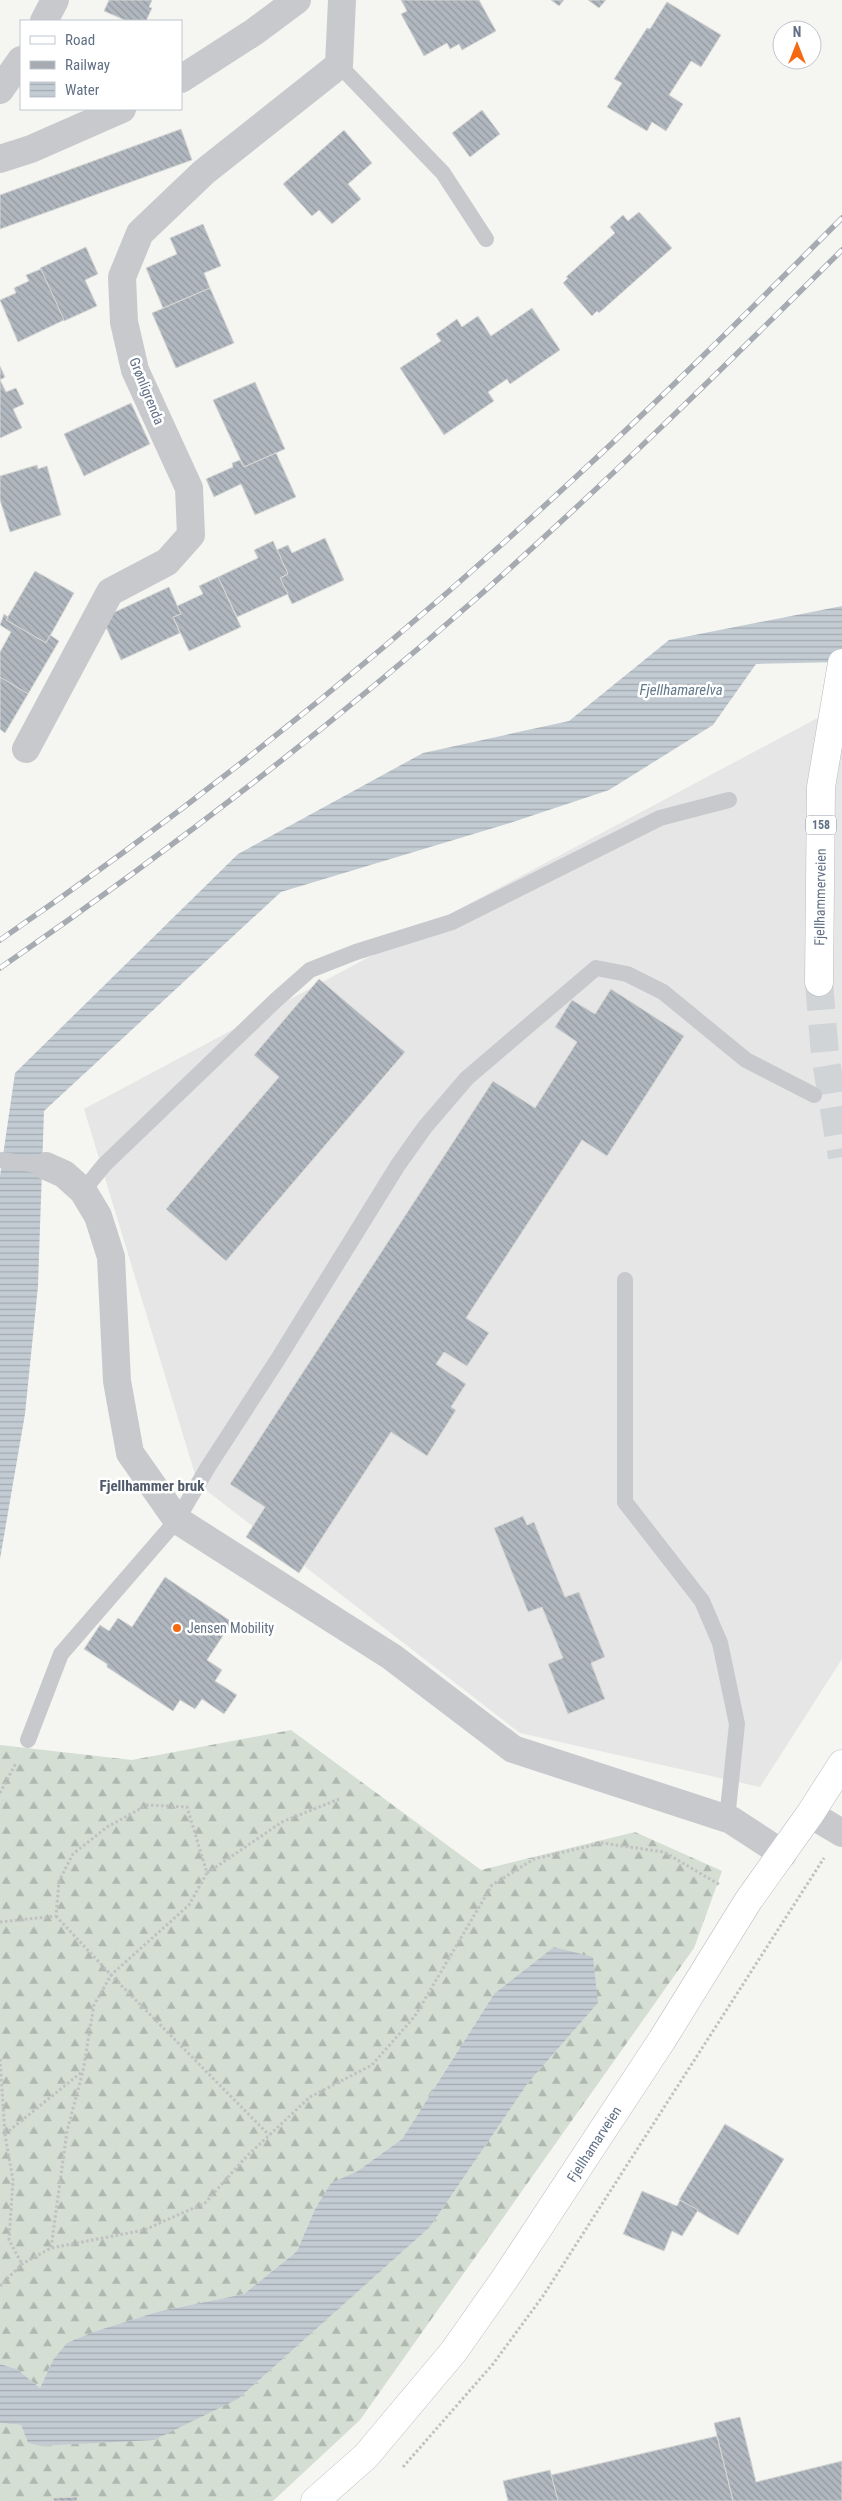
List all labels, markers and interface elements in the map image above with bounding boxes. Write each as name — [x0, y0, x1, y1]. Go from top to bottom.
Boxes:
legend — [20, 20, 182, 110]
north arrow — [772, 20, 822, 70]
text: N — [793, 24, 801, 40]
text: Road — [65, 31, 95, 49]
text: Railway — [65, 56, 110, 74]
text: Water — [65, 81, 100, 99]
street label: Grønligrenda — [126, 355, 168, 427]
water label: Fjellhamarelva — [639, 681, 723, 699]
road number: 158 — [806, 816, 836, 834]
street label: Fjellhammerveien — [811, 848, 829, 946]
district label: Fjellhammer bruk — [100, 1477, 205, 1495]
place label: Jensen Mobility — [187, 1620, 274, 1636]
marker: Jensen Mobility — [171, 1622, 183, 1634]
street label: Fjellhamarveien — [564, 2103, 624, 2185]

